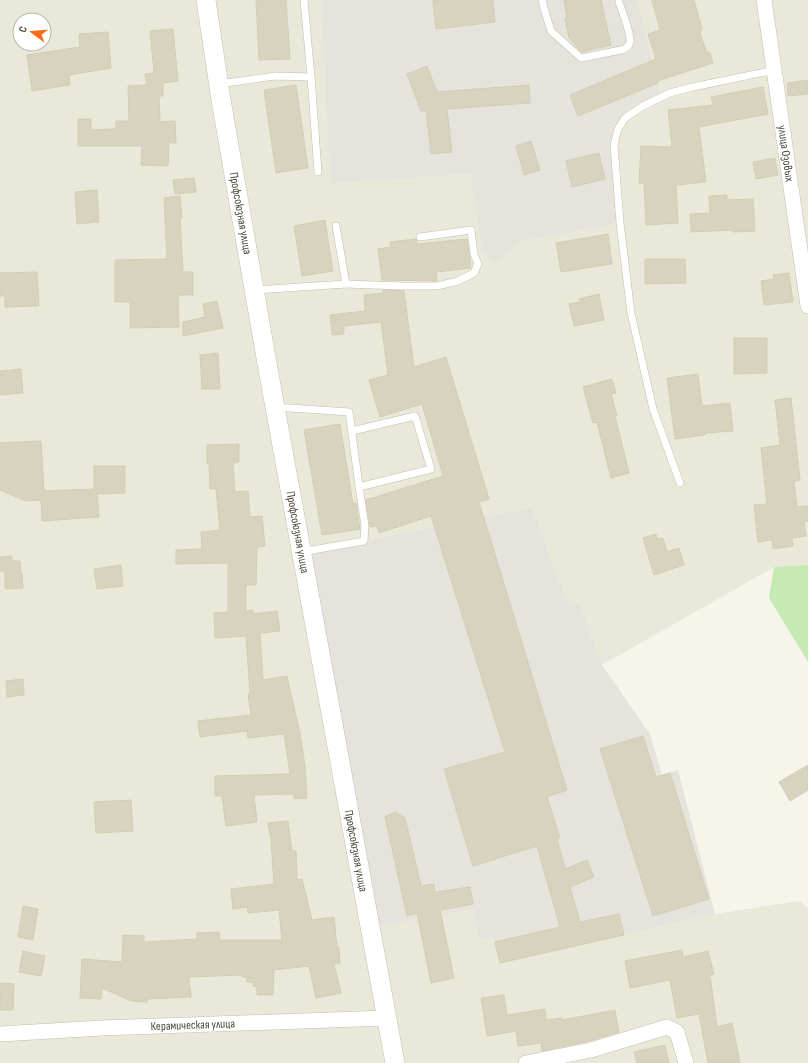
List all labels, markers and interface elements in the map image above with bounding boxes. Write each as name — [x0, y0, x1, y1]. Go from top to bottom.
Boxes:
north arrow — [12, 12, 52, 52]
text: С — [16, 25, 30, 34]
street label: улица Озовых — [774, 124, 797, 183]
street label: Профсоюзная улица — [226, 171, 255, 256]
street label: Профсоюзная улица — [282, 490, 312, 575]
street label: Профсоюзная улица — [341, 809, 371, 893]
street label: Керамическая улица — [150, 1016, 236, 1034]

